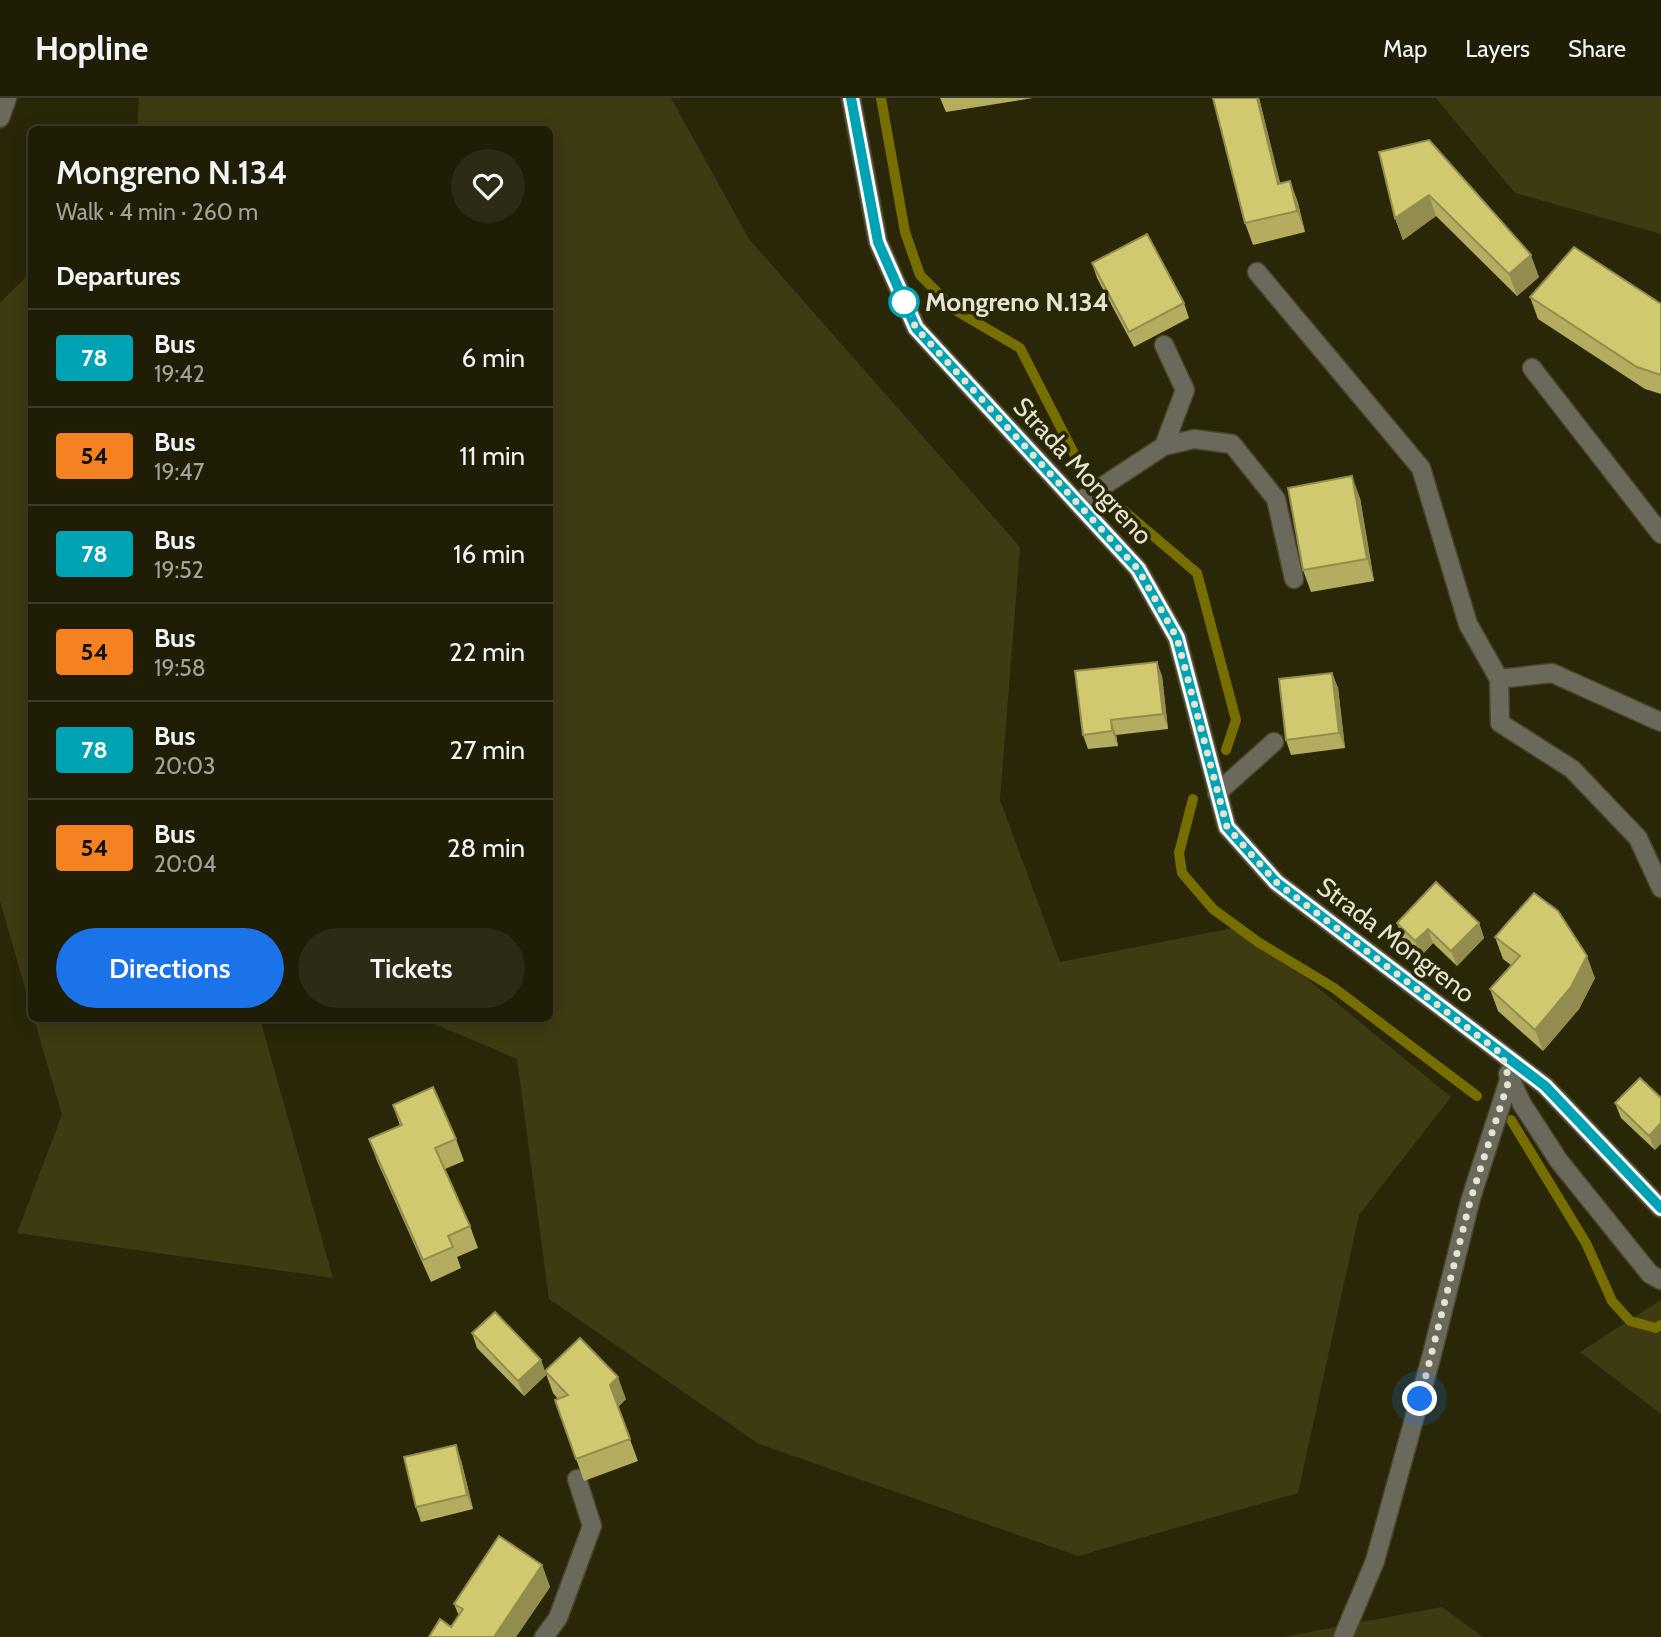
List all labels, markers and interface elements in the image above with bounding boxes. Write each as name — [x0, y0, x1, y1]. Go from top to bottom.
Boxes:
text: Hopline — [35, 28, 148, 68]
text: Map — [1383, 34, 1427, 63]
text: Layers — [1465, 34, 1530, 63]
text: Share — [1568, 34, 1626, 63]
button: heart — [451, 149, 525, 223]
text: Mongreno N.134 — [56, 152, 287, 192]
text: Walk · 4 min · 260 m — [56, 198, 258, 226]
text: Departures — [56, 260, 180, 292]
place label: Mongreno N.134 — [925, 286, 1109, 318]
marker: Mongreno N.134 — [889, 287, 919, 317]
text: Bus — [154, 328, 195, 360]
text: 6 min — [462, 342, 525, 374]
text: 78 — [81, 343, 108, 372]
text: 19:42 — [154, 360, 205, 388]
street label: Strada Mongreno — [1007, 391, 1159, 551]
text: Bus — [154, 426, 195, 458]
text: 11 min — [459, 440, 525, 472]
text: 54 — [81, 441, 108, 470]
text: 19:47 — [154, 458, 204, 486]
text: Bus — [154, 524, 195, 556]
text: 16 min — [453, 538, 525, 570]
text: 78 — [81, 539, 108, 568]
text: 19:52 — [154, 556, 204, 584]
text: Bus — [154, 622, 195, 654]
text: 22 min — [449, 636, 525, 668]
text: 54 — [81, 637, 108, 666]
text: 19:58 — [154, 654, 206, 682]
text: Bus — [154, 720, 195, 752]
text: 27 min — [450, 734, 525, 766]
text: 78 — [81, 735, 108, 764]
text: 20:03 — [154, 752, 215, 780]
text: Bus — [154, 818, 195, 850]
text: 28 min — [447, 832, 525, 864]
text: 54 — [81, 833, 108, 862]
text: 20:04 — [154, 850, 216, 878]
street label: Strada Mongreno — [1311, 870, 1481, 1010]
button: Directions — [56, 928, 284, 1008]
button: Tickets — [298, 928, 525, 1008]
your location — [1402, 1381, 1437, 1416]

